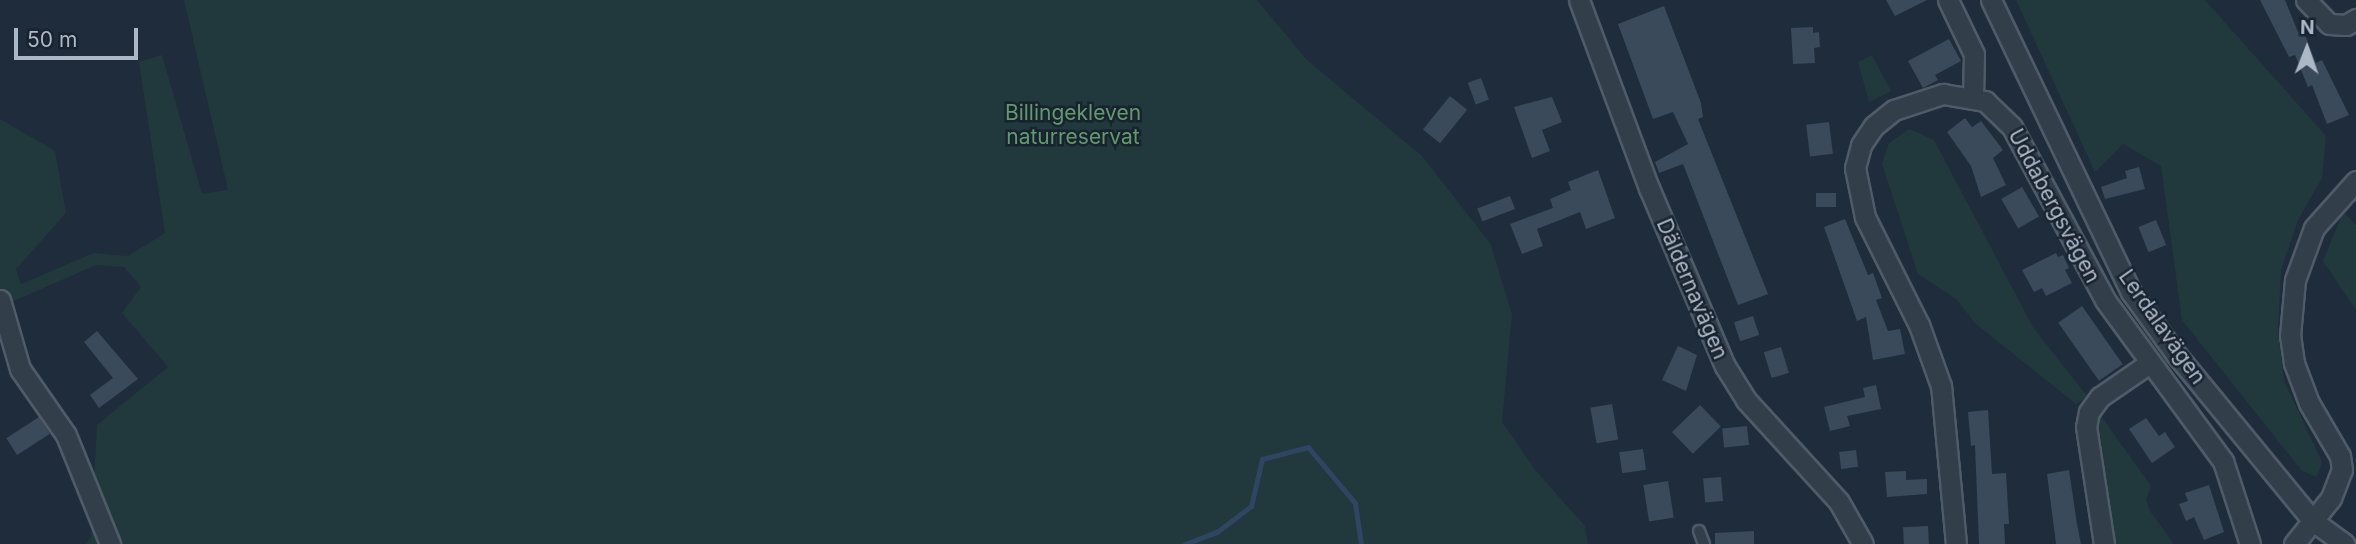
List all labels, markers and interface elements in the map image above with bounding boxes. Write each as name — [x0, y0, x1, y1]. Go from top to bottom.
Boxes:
scale bar — [18, 14, 142, 58]
north arrow — [2272, 14, 2342, 84]
text: N — [2300, 16, 2315, 39]
text: 50 m — [27, 27, 77, 52]
park label: Billingekleven naturreservat — [1005, 100, 1141, 150]
street label: Uddabergsvägen — [2003, 125, 2105, 287]
street label: Däldernavägen — [1651, 215, 1733, 363]
street label: Lerdalavägen — [2113, 265, 2211, 389]

